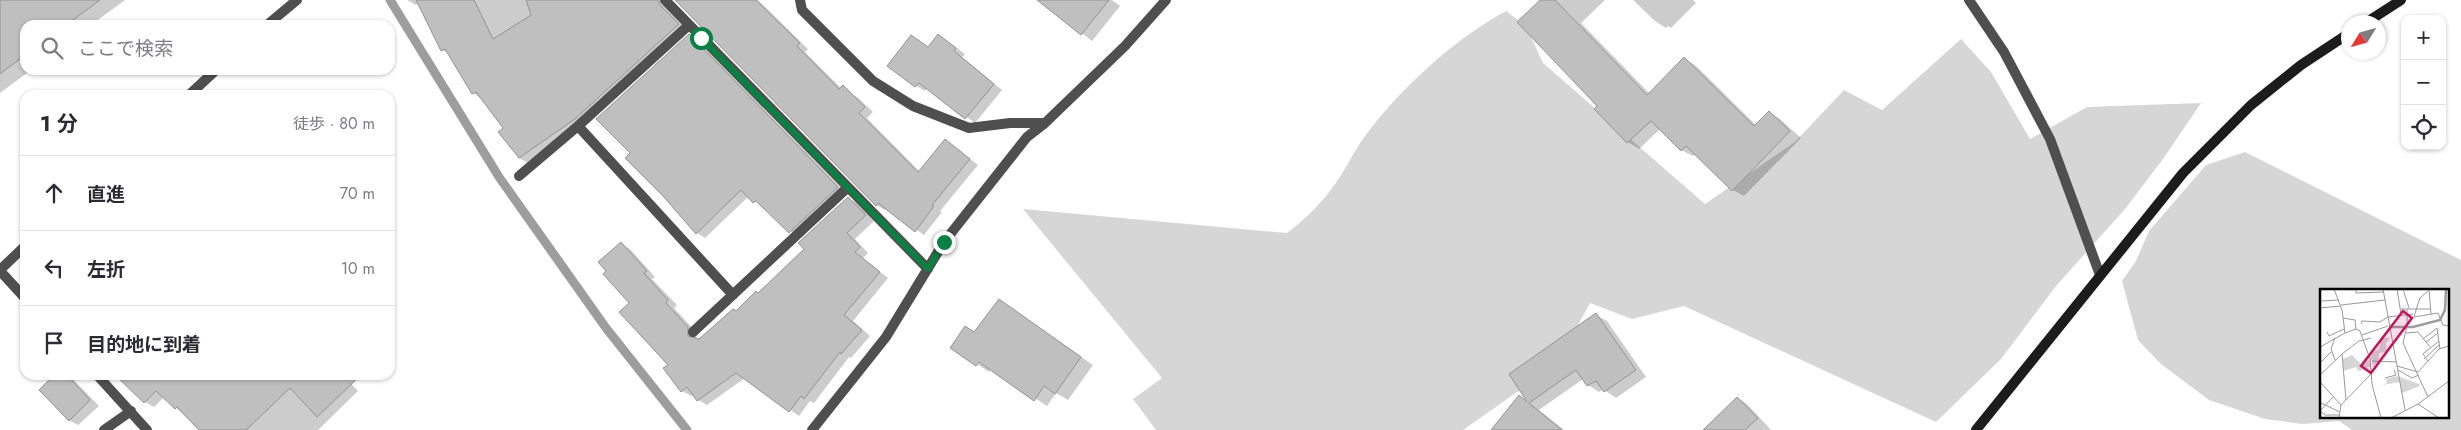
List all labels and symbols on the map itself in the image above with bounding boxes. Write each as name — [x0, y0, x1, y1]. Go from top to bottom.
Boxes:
north arrow — [2341, 15, 2386, 60]
route start — [690, 27, 713, 50]
route end — [933, 231, 956, 254]
inset map — [2320, 289, 2448, 418]

